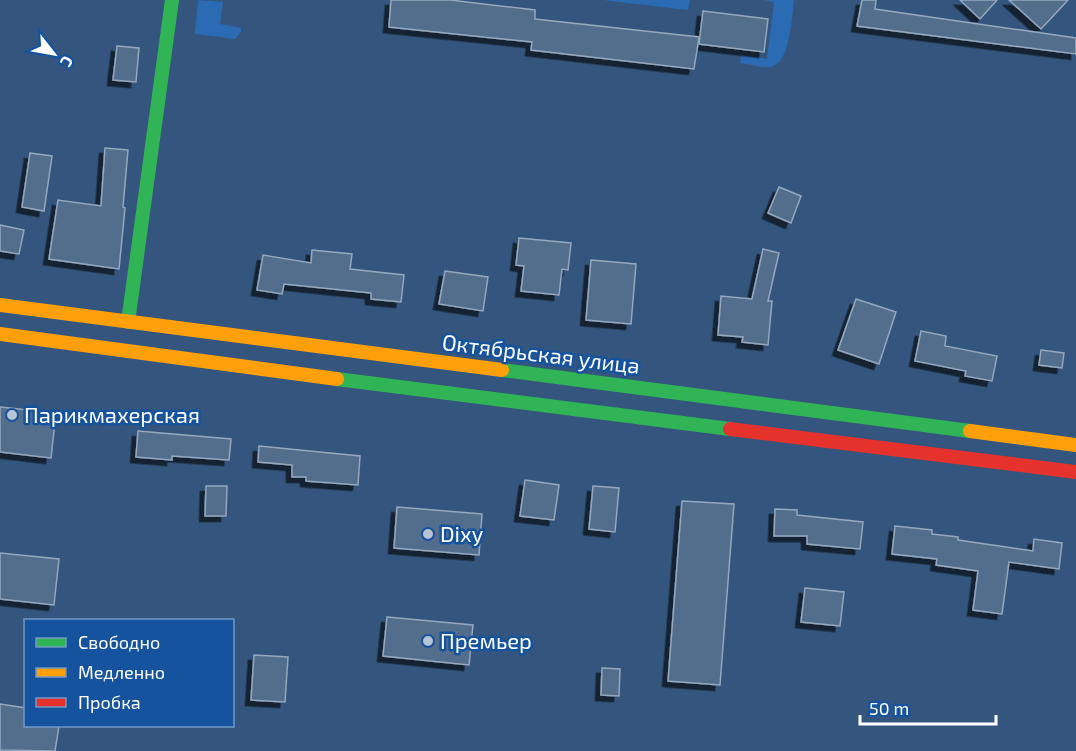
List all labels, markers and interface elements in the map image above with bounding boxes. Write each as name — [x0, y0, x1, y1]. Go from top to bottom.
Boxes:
north arrow — [24, 24, 84, 84]
text: С — [57, 53, 78, 71]
street label: Октябрьская улица — [441, 328, 642, 379]
place label: Парикмахерская — [24, 401, 200, 427]
marker: Парикмахерская — [5, 408, 19, 422]
place label: Dixy — [440, 520, 484, 546]
marker: Dixy — [421, 527, 435, 541]
legend — [24, 619, 234, 727]
place label: Премьер — [440, 627, 532, 653]
text: Свободно — [78, 631, 160, 653]
marker: Премьер — [421, 634, 435, 648]
text: Медленно — [78, 661, 165, 683]
scale bar — [860, 688, 996, 726]
text: Пробка — [78, 691, 141, 713]
text: 50 m — [869, 697, 909, 719]

